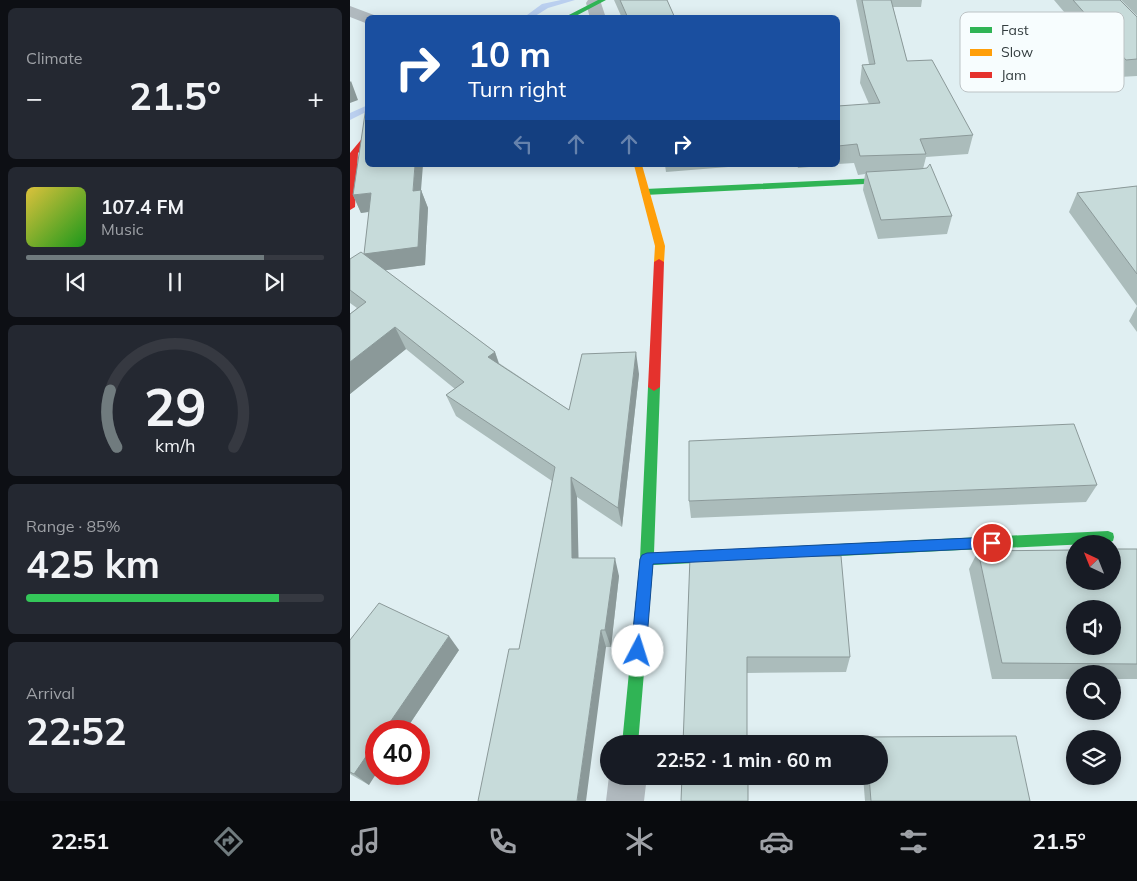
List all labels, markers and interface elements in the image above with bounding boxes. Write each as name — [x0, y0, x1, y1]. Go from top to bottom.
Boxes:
legend — [960, 12, 1124, 92]
text: Fast — [1001, 21, 1029, 39]
text: 10 m — [468, 32, 551, 76]
icon: right — [385, 35, 450, 100]
text: Slow — [1001, 43, 1033, 61]
text: Climate — [26, 48, 82, 68]
text: Jam — [1001, 66, 1026, 84]
text: 21.5° — [129, 72, 221, 120]
text: Turn right — [468, 75, 566, 103]
text: − — [26, 80, 43, 115]
text: + — [307, 80, 324, 115]
icon: left — [509, 130, 537, 158]
icon: ahead — [562, 130, 590, 158]
icon: ahead — [615, 130, 643, 158]
icon: right — [668, 130, 696, 158]
text: 107.4 FM — [101, 195, 184, 219]
text: Music — [101, 219, 144, 239]
icon: previous — [62, 268, 90, 296]
icon: pause — [161, 268, 189, 296]
icon: next — [260, 268, 288, 296]
text: 29 — [144, 374, 206, 439]
text: km/h — [155, 434, 195, 456]
text: Range · 85% — [26, 516, 121, 536]
pin — [971, 522, 1013, 564]
icon: arrive — [978, 529, 1006, 557]
north arrow — [1066, 535, 1121, 590]
map controls — [1066, 535, 1121, 785]
text: 425 km — [26, 540, 160, 588]
button: sound — [1066, 600, 1121, 655]
position arrow — [611, 624, 663, 676]
button: search — [1066, 665, 1121, 720]
text: Arrival — [26, 683, 75, 703]
text: 22:52 — [26, 707, 127, 755]
speed limit sign: 40 — [365, 720, 430, 785]
button: layers — [1066, 730, 1121, 785]
text: 22:52 · 1 min · 60 m — [656, 748, 832, 772]
icon: directions — [211, 824, 246, 859]
icon: music — [348, 824, 383, 859]
icon: phone — [485, 824, 520, 859]
icon: climate — [622, 824, 657, 859]
icon: car — [759, 824, 794, 859]
icon: filters — [896, 824, 931, 859]
text: 22:51 — [51, 827, 109, 855]
text: 21.5° — [1033, 827, 1086, 855]

